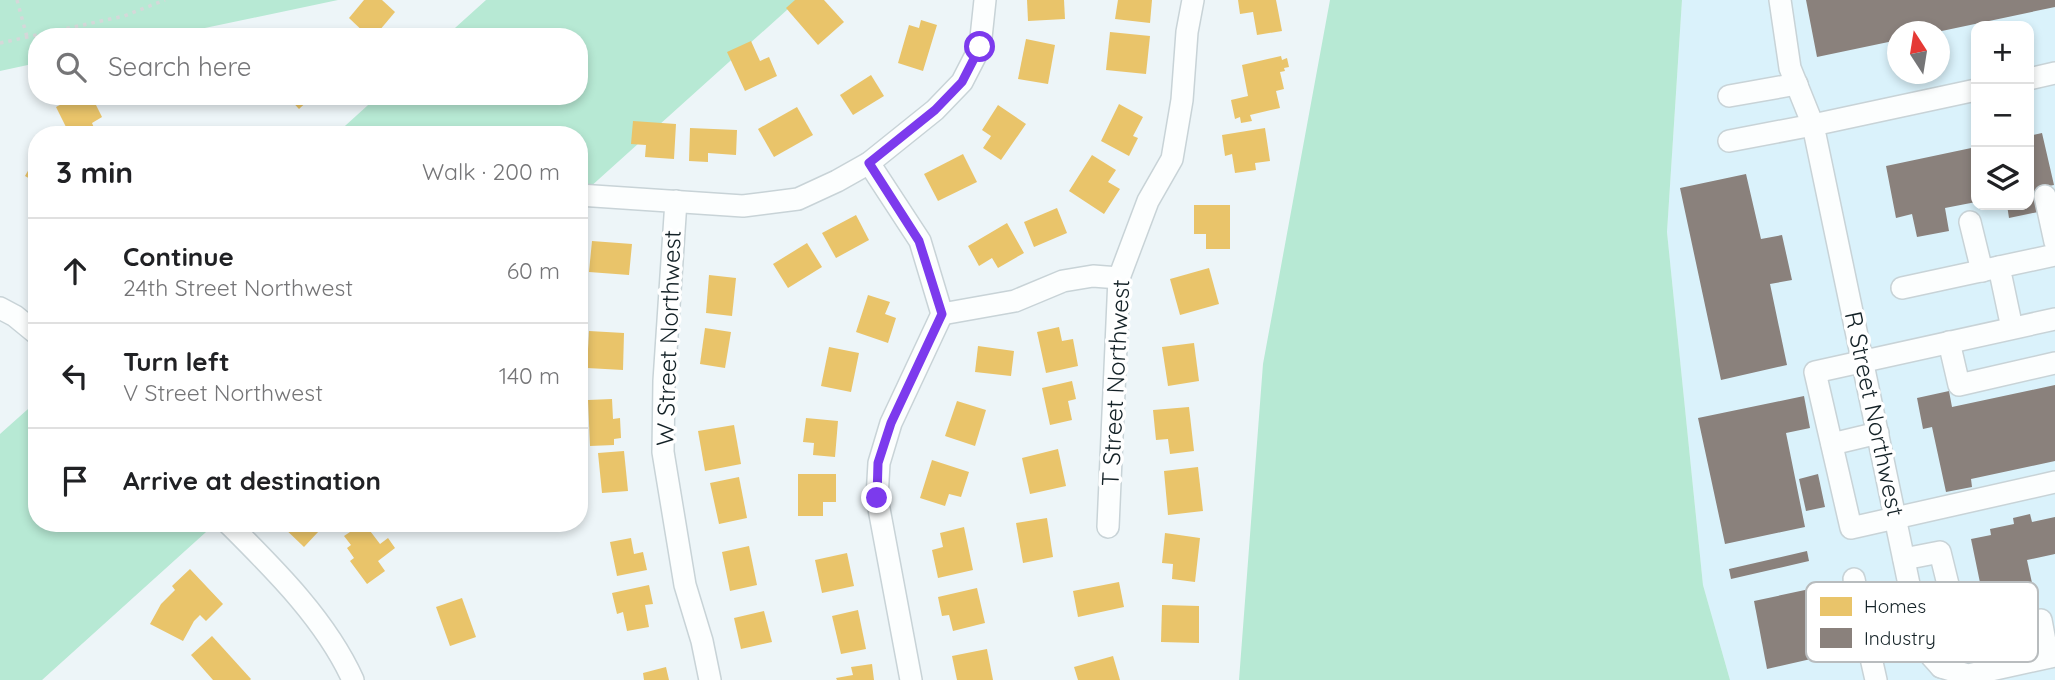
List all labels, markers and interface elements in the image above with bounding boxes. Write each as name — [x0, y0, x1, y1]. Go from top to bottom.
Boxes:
north arrow — [1887, 21, 1950, 84]
map controls — [1971, 21, 2034, 210]
button: + — [1971, 21, 2034, 84]
search box — [28, 28, 588, 105]
route start — [964, 31, 995, 62]
icon: search — [52, 48, 90, 86]
text: Search here — [108, 50, 252, 83]
button: − — [1971, 84, 2034, 147]
button: layers — [1971, 147, 2034, 210]
text: 3 min — [56, 153, 133, 191]
text: Walk · 200 m — [422, 157, 560, 186]
street label: W Street Northwest — [649, 230, 687, 446]
text: Continue — [123, 240, 234, 273]
icon: ahead — [56, 252, 94, 290]
text: 60 m — [507, 256, 560, 285]
text: 24th Street Northwest — [123, 273, 353, 302]
street label: T Street Northwest — [1095, 279, 1135, 487]
street label: R Street Northwest — [1839, 309, 1911, 519]
text: Turn left — [123, 345, 230, 378]
icon: left — [56, 357, 94, 395]
text: 140 m — [499, 361, 560, 390]
text: V Street Northwest — [123, 378, 323, 407]
icon: arrive — [56, 462, 94, 500]
text: Arrive at destination — [123, 464, 381, 497]
route end — [861, 482, 892, 513]
legend — [1806, 582, 2038, 662]
text: Homes — [1864, 594, 1926, 618]
text: Industry — [1864, 626, 1936, 650]

